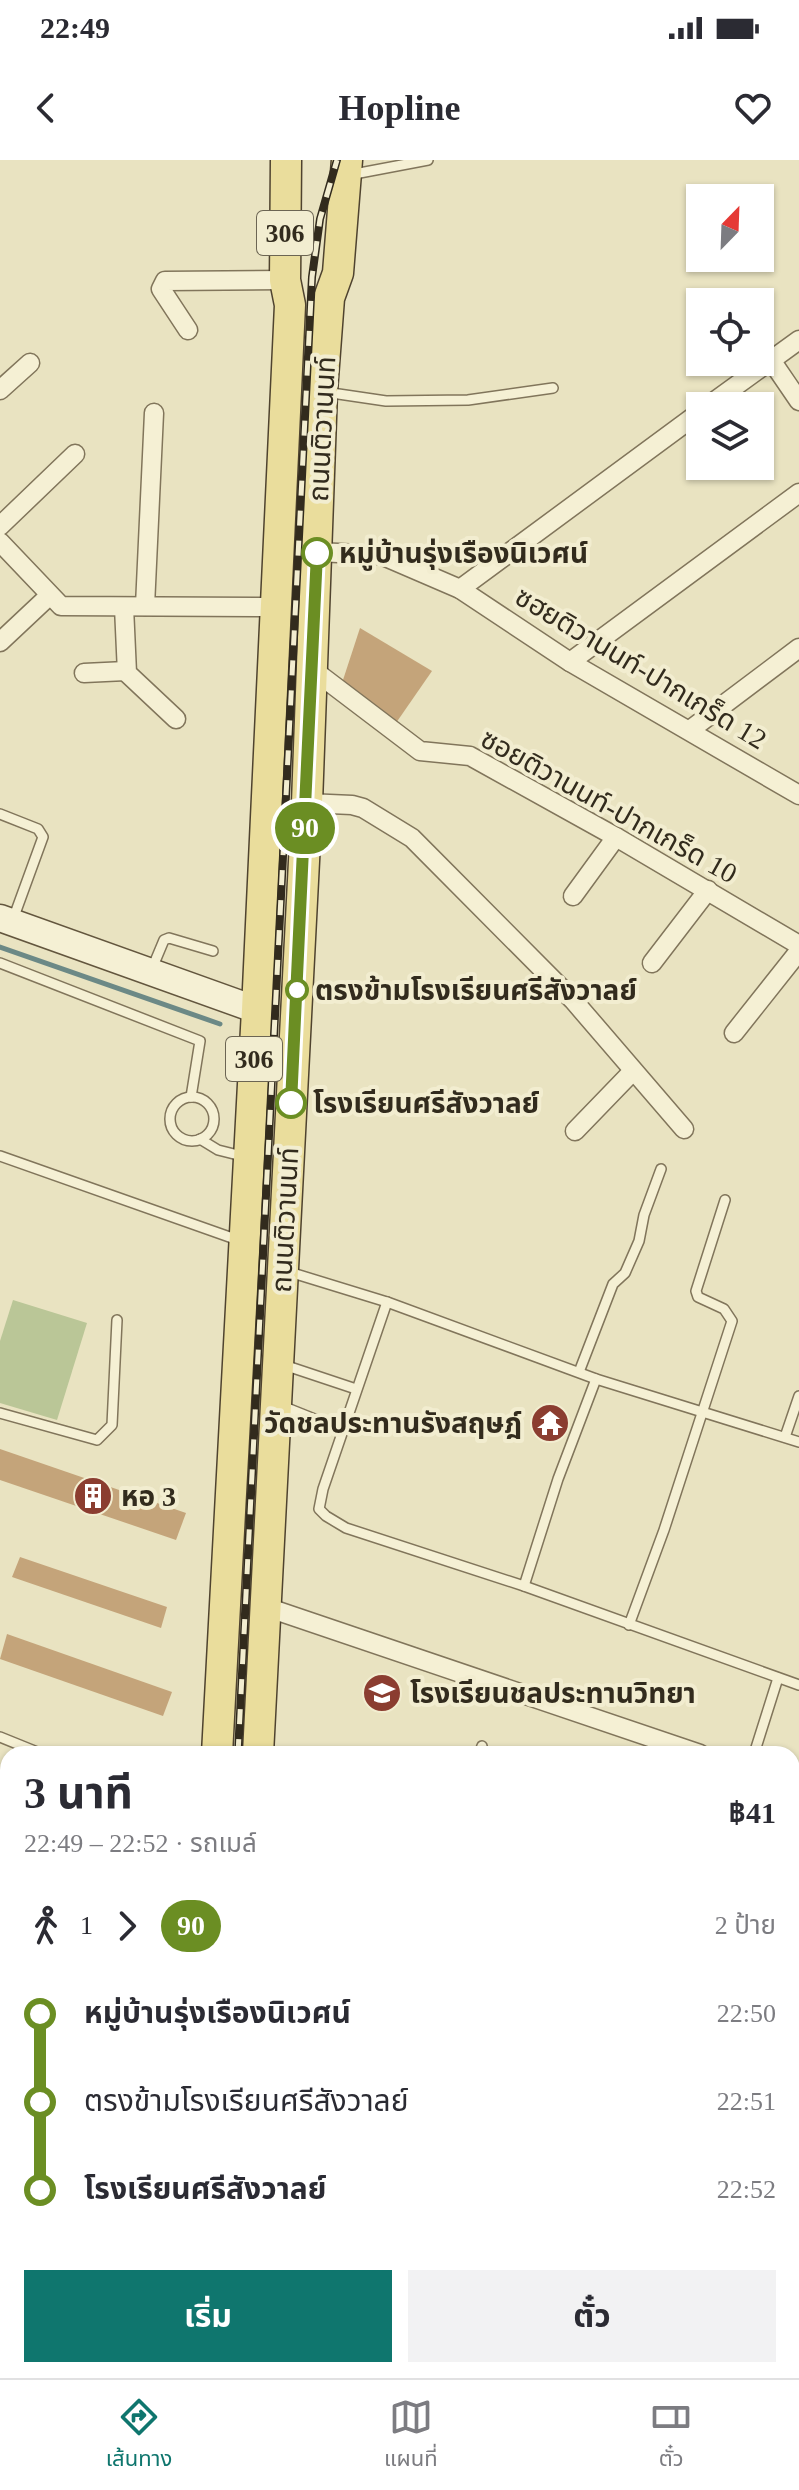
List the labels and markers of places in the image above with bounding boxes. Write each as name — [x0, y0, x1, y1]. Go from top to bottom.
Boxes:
marker: หมู่บ้านรุ่งเรืองนิเวศน์ — [302, 538, 332, 568]
place label: หมู่บ้านรุ่งเรืองนิเวศน์ — [339, 538, 588, 571]
place label: ตรงข้ามโรงเรียนศรีสังวาลย์ — [315, 975, 637, 1006]
marker: ตรงข้ามโรงเรียนศรีสังวาลย์ — [286, 979, 308, 1001]
marker: โรงเรียนศรีสังวาลย์ — [276, 1088, 306, 1118]
place label: โรงเรียนศรีสังวาลย์ — [313, 1088, 539, 1119]
temple icon: วัดชลประทานรังสฤษฎ์ — [529, 1402, 571, 1444]
place label: วัดชลประทานรังสฤษฎ์ — [264, 1408, 522, 1439]
building icon: หอ 3 — [72, 1475, 114, 1517]
place label: หอ 3 — [121, 1481, 176, 1512]
school or university icon: โรงเรียนชลประทานวิทยา — [361, 1672, 403, 1714]
place label: โรงเรียนชลประทานวิทยา — [410, 1678, 696, 1709]

